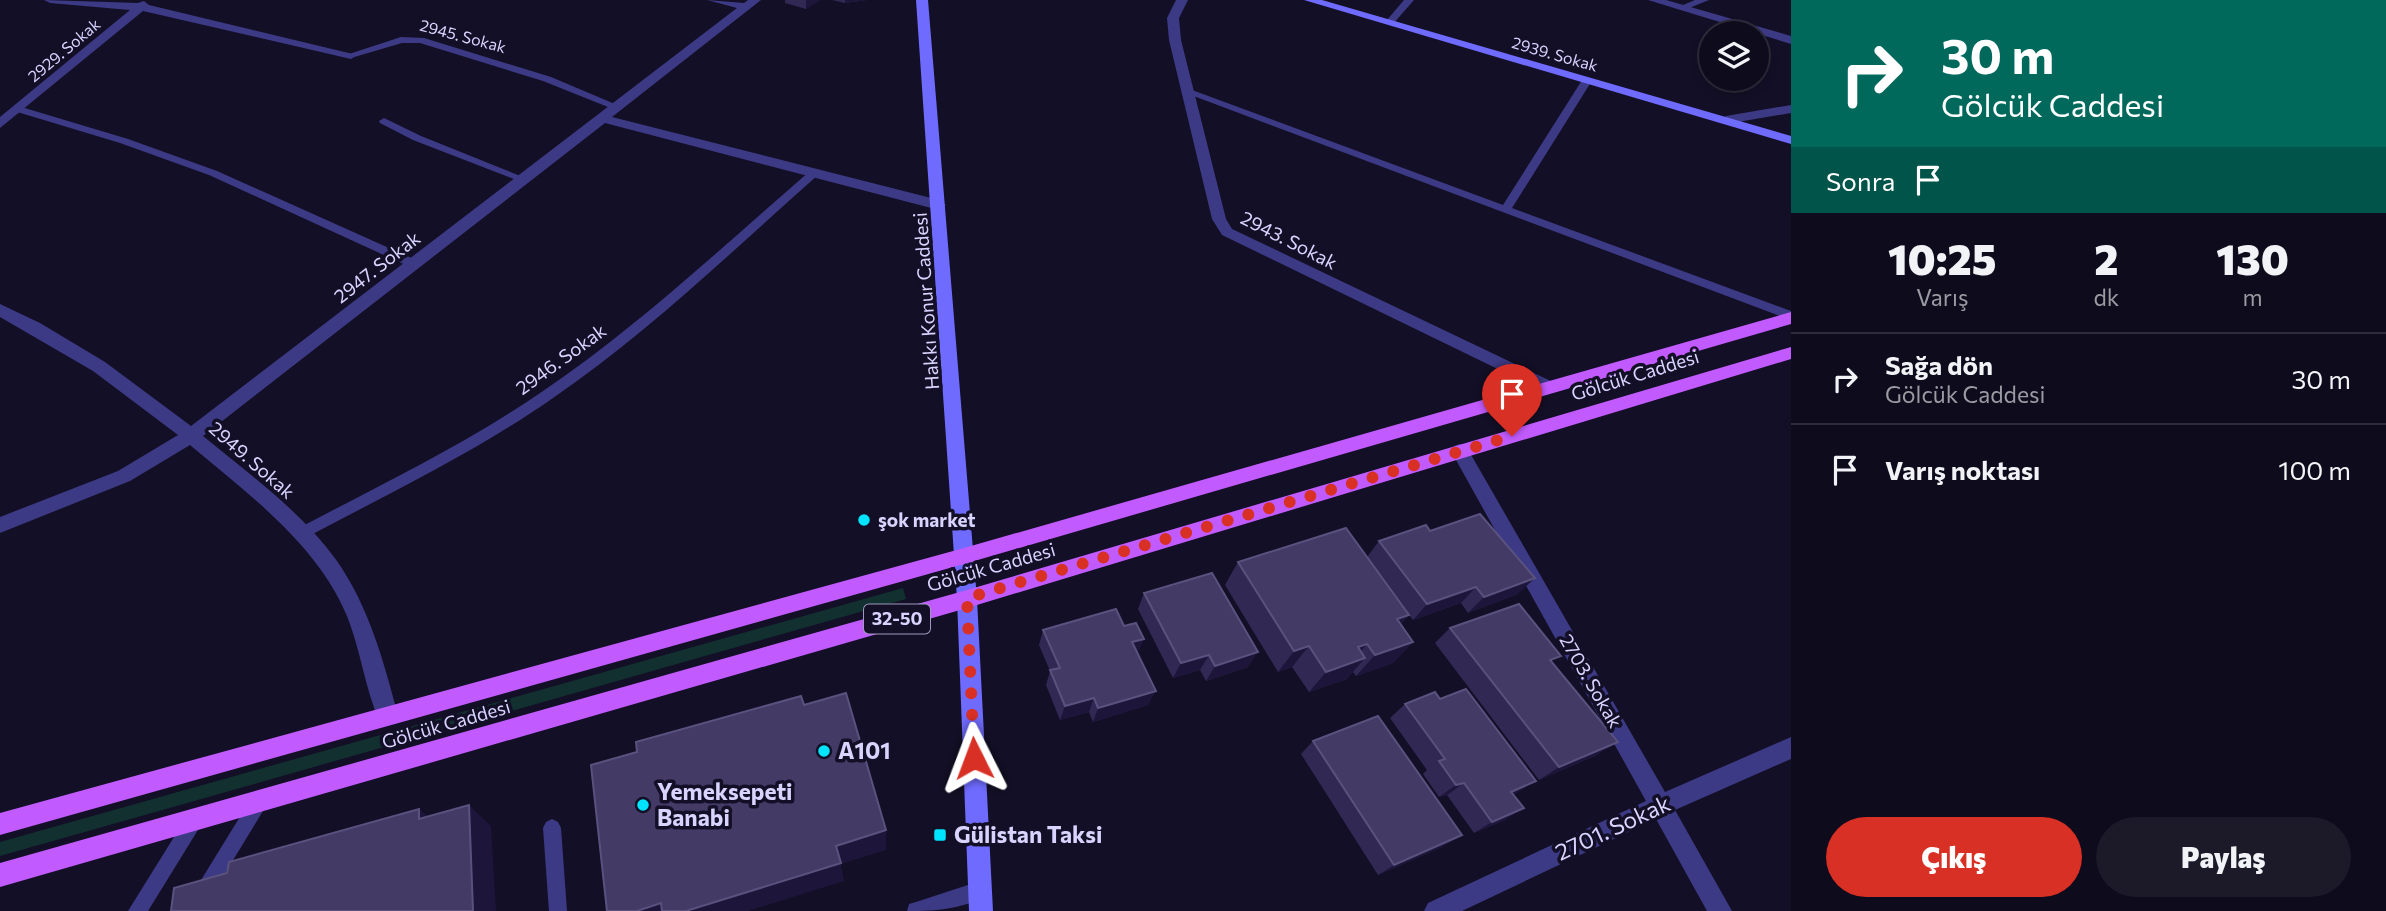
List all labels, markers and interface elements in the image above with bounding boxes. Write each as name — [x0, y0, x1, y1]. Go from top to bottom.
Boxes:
street label: 2929. Sokak — [24, 14, 104, 85]
street label: 2945. Sokak — [418, 15, 509, 56]
map controls — [1699, 21, 1769, 91]
button: layers — [1699, 21, 1769, 91]
text: 30 m — [1941, 24, 2054, 84]
icon: right — [1826, 28, 1917, 119]
street label: 2939. Sokak — [1510, 32, 1601, 75]
text: Gölcük Caddesi — [1941, 84, 2164, 124]
icon: arrive — [1909, 161, 1947, 199]
text: Sonra — [1826, 165, 1895, 196]
street label: 2943. Sokak — [1237, 205, 1341, 274]
street label: Hakkı Konur Caddesi — [908, 211, 943, 391]
street label: 2947. Sokak — [329, 226, 424, 307]
text: 10:25 — [1888, 232, 1997, 284]
text: 2 — [2094, 232, 2119, 284]
text: 130 — [2216, 232, 2289, 284]
text: Varış — [1916, 283, 1968, 311]
text: dk — [2094, 283, 2119, 311]
text: m — [2243, 283, 2263, 311]
street label: 2946. Sokak — [511, 318, 610, 399]
street label: Gölcük Caddesi — [1568, 344, 1702, 405]
text: Sağa dön — [1885, 349, 1993, 380]
icon: right — [1826, 360, 1864, 398]
text: 30 m — [2292, 363, 2351, 394]
pin — [1482, 364, 1542, 436]
icon: arrive — [1493, 375, 1531, 413]
text: Gölcük Caddesi — [1885, 380, 2045, 408]
street label: 2949. Sokak — [205, 416, 300, 503]
icon: arrive — [1826, 451, 1864, 489]
text: Varış noktası — [1885, 454, 2040, 485]
text: 100 m — [2278, 454, 2351, 485]
place label: şok market — [878, 508, 976, 531]
marker: şok market — [856, 512, 872, 528]
street label: Gölcük Caddesi — [924, 537, 1058, 596]
road number: 32-50 — [864, 604, 930, 634]
street label: 2703. Sokak — [1555, 630, 1628, 732]
street label: Gölcük Caddesi — [379, 694, 513, 753]
position arrow — [937, 721, 1011, 795]
place label: A101 — [838, 736, 891, 764]
marker: A101 — [816, 743, 832, 759]
place label: Yemeksepeti Banabi — [657, 777, 793, 831]
street label: 2701. Sokak — [1551, 788, 1675, 866]
marker: Yemeksepeti Banabi — [635, 797, 651, 813]
button: Çıkış — [1826, 817, 2082, 897]
button: Paylaş — [2096, 817, 2351, 897]
place label: Gülistan Taksi — [954, 820, 1102, 848]
marker: Gülistan Taksi — [932, 827, 948, 843]

